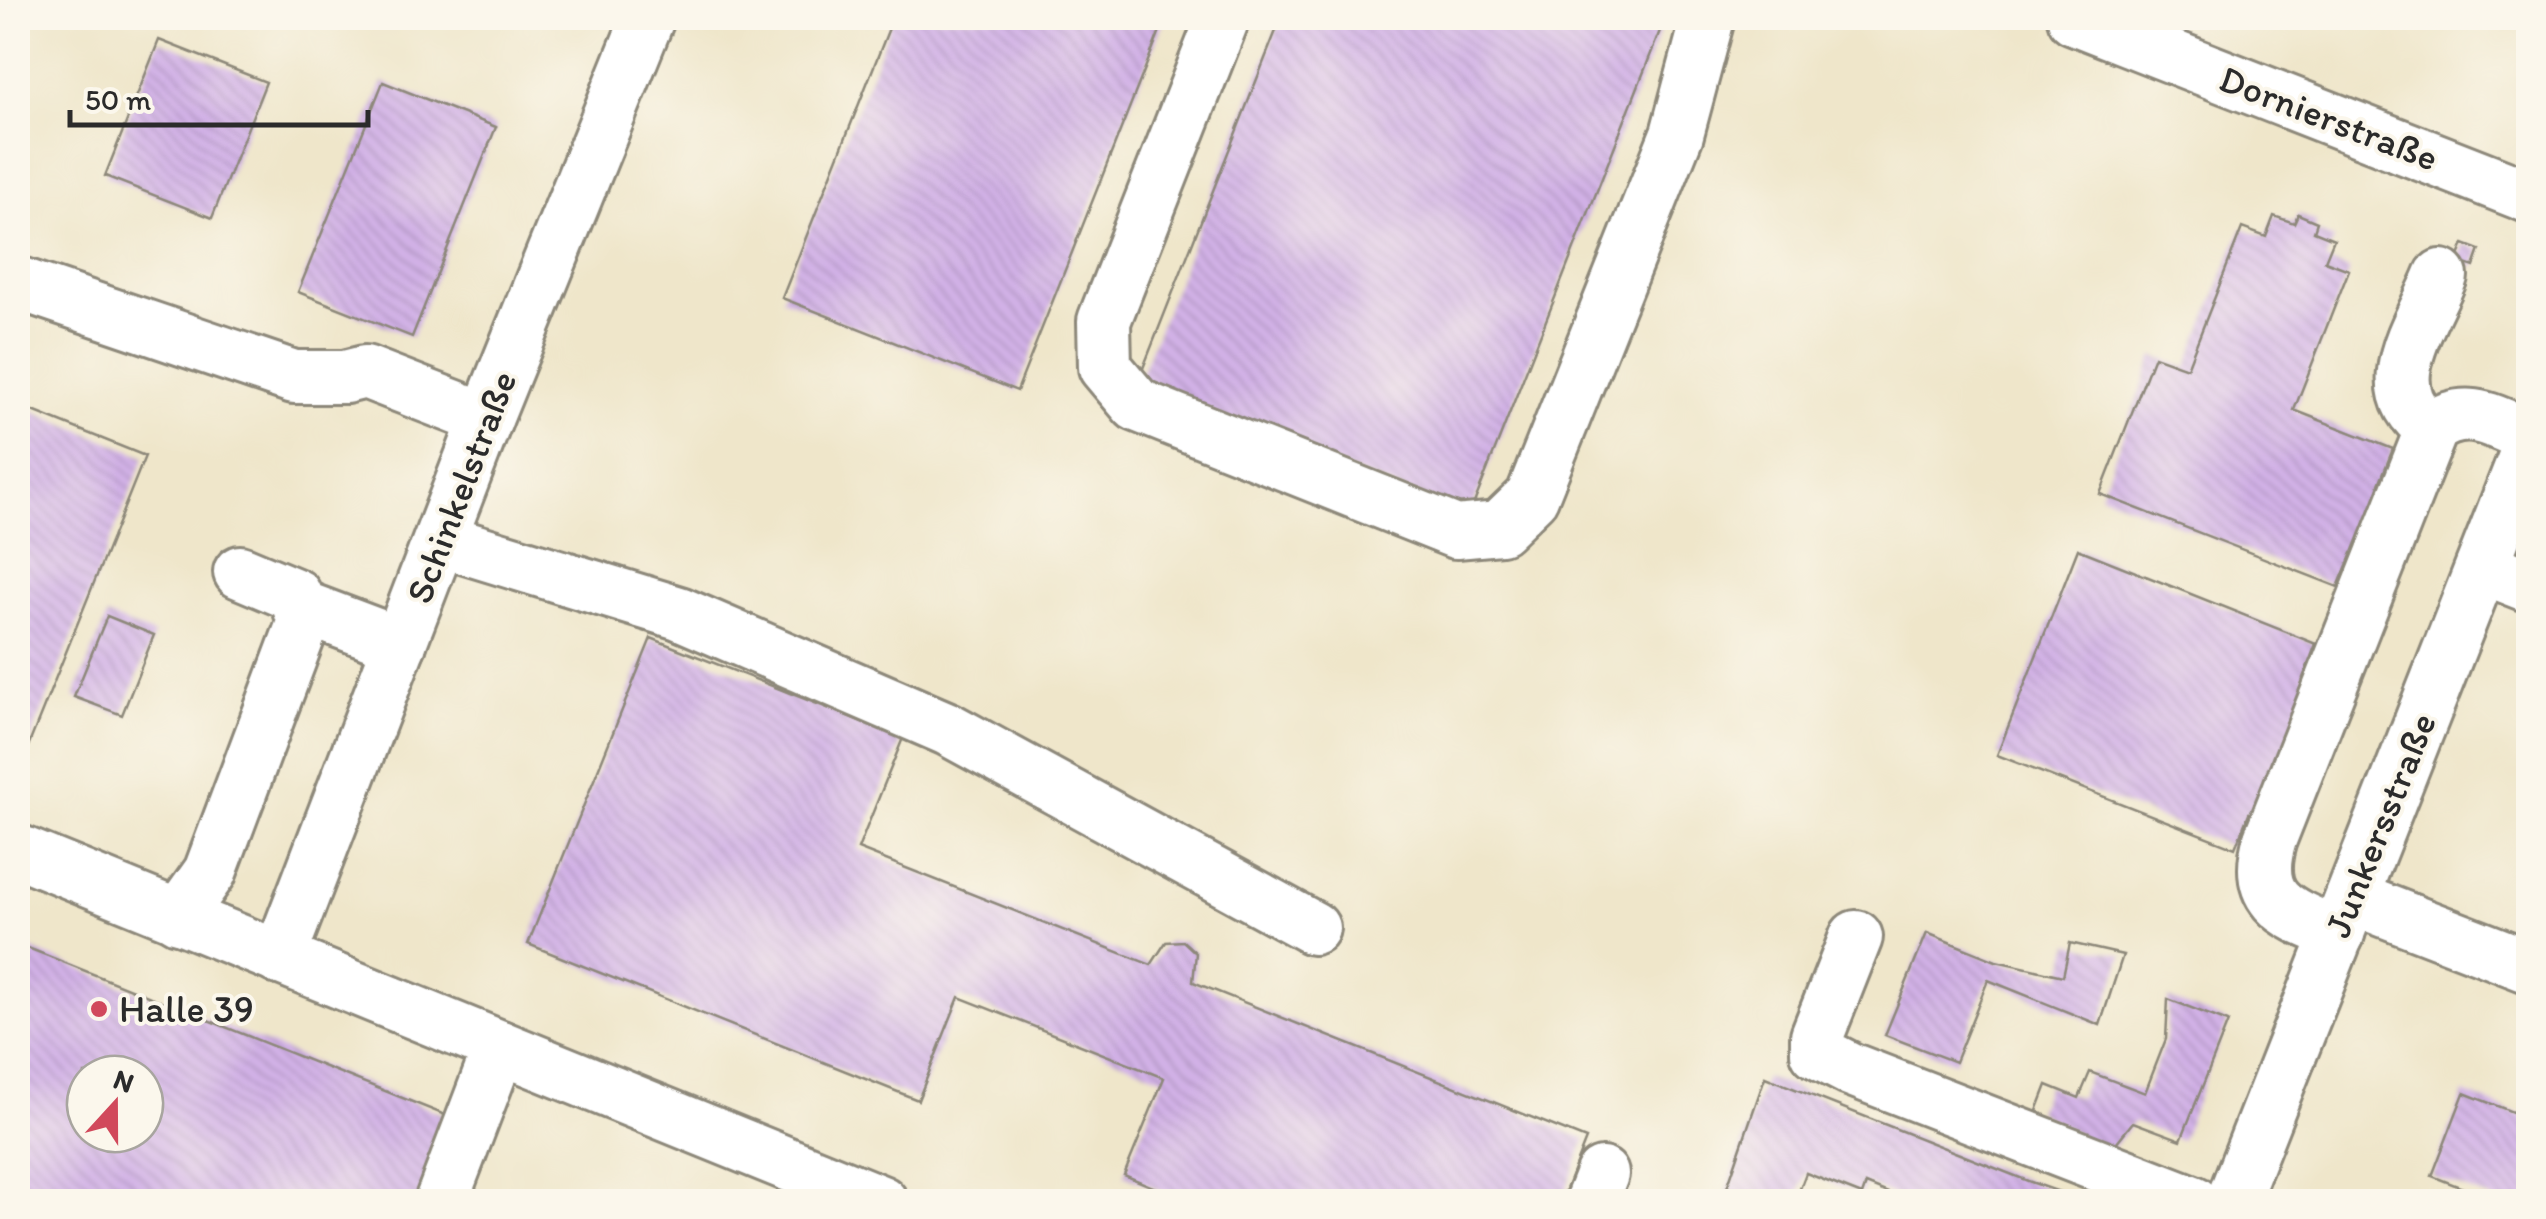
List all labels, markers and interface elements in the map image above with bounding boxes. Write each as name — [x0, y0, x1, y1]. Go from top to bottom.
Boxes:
street label: Dornierstraße — [2213, 55, 2445, 181]
scale bar — [70, 65, 368, 127]
text: 50 m — [85, 81, 151, 118]
street label: Schinkelstraße — [396, 364, 526, 610]
street label: Junkersstraße — [2314, 706, 2446, 944]
place label: Halle 39 — [119, 986, 254, 1032]
marker: Halle 39 — [88, 998, 110, 1020]
north arrow — [65, 1054, 165, 1154]
text: N — [109, 1061, 139, 1100]

